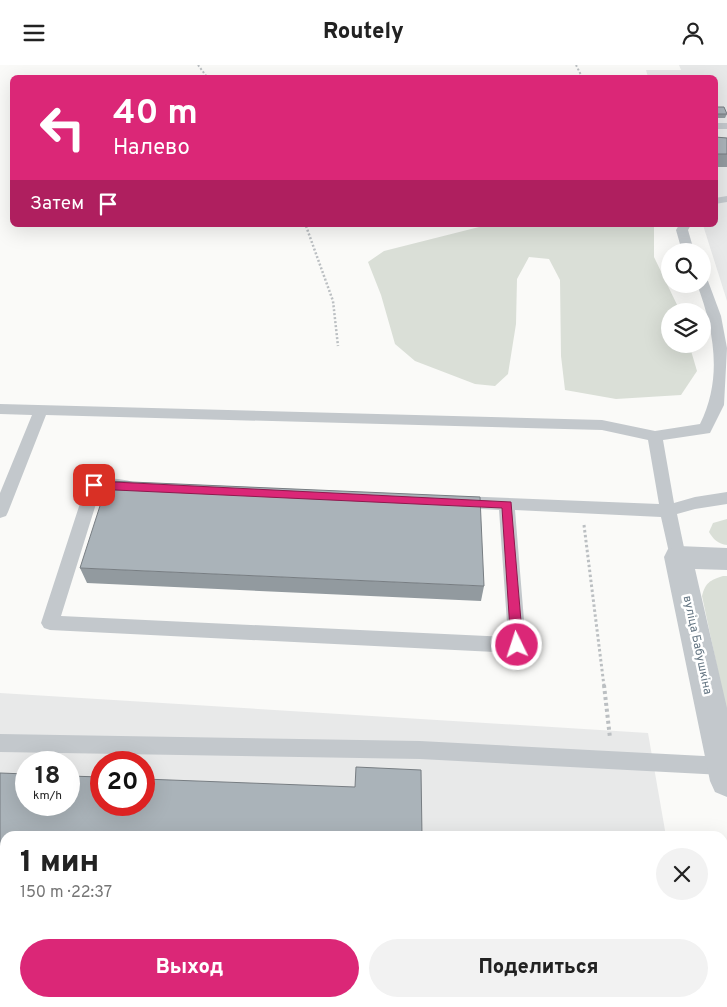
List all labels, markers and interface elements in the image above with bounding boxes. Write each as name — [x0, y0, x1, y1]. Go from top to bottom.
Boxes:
icon: menu — [20, 19, 48, 47]
text: Routely — [323, 19, 404, 46]
icon: person — [679, 19, 707, 47]
text: 40 m — [113, 92, 198, 136]
icon: left — [30, 95, 95, 160]
text: Налево — [113, 135, 190, 162]
icon: arrive — [94, 190, 122, 218]
text: Затем — [30, 192, 84, 216]
map controls — [661, 243, 711, 353]
button: search — [661, 243, 711, 293]
button: layers — [661, 303, 711, 353]
pin — [73, 464, 115, 506]
icon: arrive — [80, 471, 108, 499]
street label: вуліца Бабушкіна — [679, 594, 715, 696]
position arrow — [490, 618, 542, 670]
speed limit sign: 20 — [90, 751, 155, 816]
text: 18 — [35, 761, 60, 793]
text: km/h — [33, 788, 62, 804]
text: 1 мин — [20, 845, 99, 882]
button: close — [656, 848, 708, 900]
text: 150 m · 22:37 — [20, 883, 112, 903]
button: Выход — [20, 939, 359, 997]
button: Поделиться — [369, 939, 708, 997]

